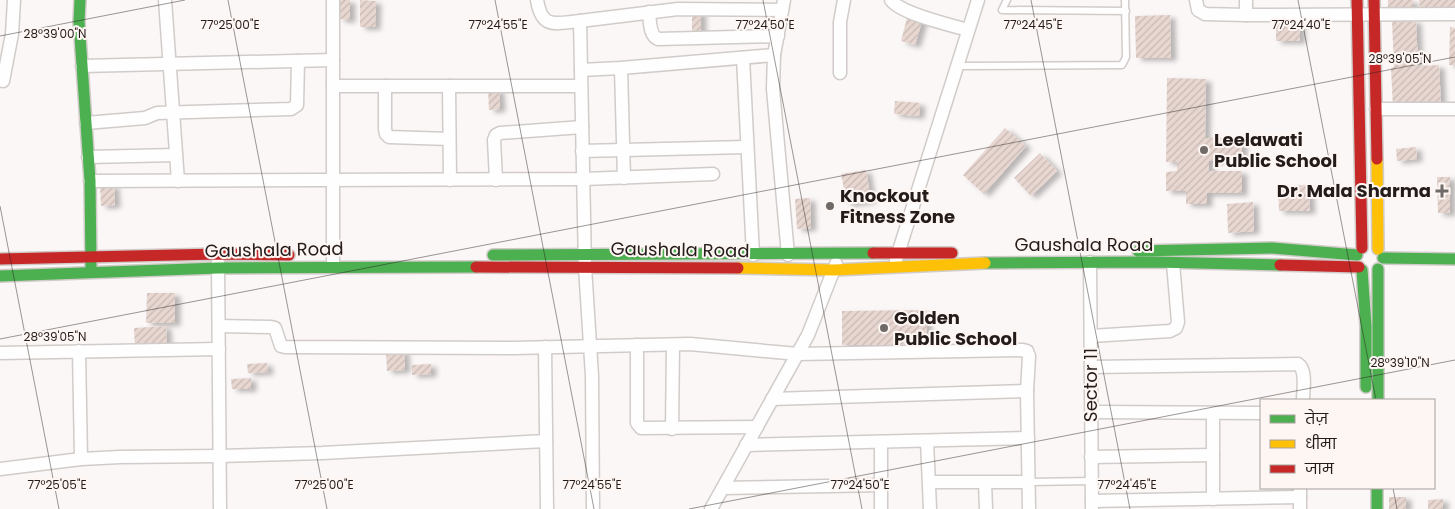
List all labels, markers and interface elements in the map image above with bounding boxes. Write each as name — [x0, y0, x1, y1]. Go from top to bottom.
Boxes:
text: 77°25'00"E — [200, 16, 260, 33]
text: 77°24'55"E — [468, 16, 528, 33]
text: 77°24'50"E — [735, 16, 795, 33]
text: 77°24'45"E — [1003, 16, 1063, 33]
text: 77°24'40"E — [1271, 16, 1331, 33]
text: 28°39'00"N — [24, 25, 86, 42]
text: 28°39'05"N — [1369, 50, 1431, 67]
place label: Leelawati Public School — [1214, 127, 1337, 173]
marker: Leelawati Public School — [1198, 144, 1210, 156]
place label: Dr. Mala Sharma — [1277, 178, 1431, 203]
place label: Knockout Fitness Zone — [840, 183, 955, 229]
marker: Dr. Mala Sharma — [1435, 184, 1449, 198]
marker: Knockout Fitness Zone — [824, 200, 836, 212]
street label: Gaushala Road — [1015, 232, 1153, 257]
street label: Gaushala Road — [204, 236, 344, 263]
street label: Gaushala Road — [610, 236, 750, 263]
place label: Golden Public School — [894, 305, 1017, 351]
marker: Golden Public School — [878, 322, 890, 334]
text: 28°39'05"N — [24, 328, 86, 345]
street label: Sector 11 — [1078, 348, 1103, 422]
text: 28°39'10"N — [1370, 354, 1430, 371]
legend — [1260, 399, 1435, 489]
text: तेज़ — [1304, 408, 1328, 429]
text: धीमा — [1305, 433, 1337, 454]
text: जाम — [1304, 458, 1335, 479]
text: 77°25'05"E — [27, 476, 87, 493]
text: 77°25'00"E — [294, 476, 354, 493]
text: 77°24'55"E — [562, 476, 622, 493]
text: 77°24'50"E — [830, 476, 890, 493]
text: 77°24'45"E — [1097, 476, 1157, 493]

